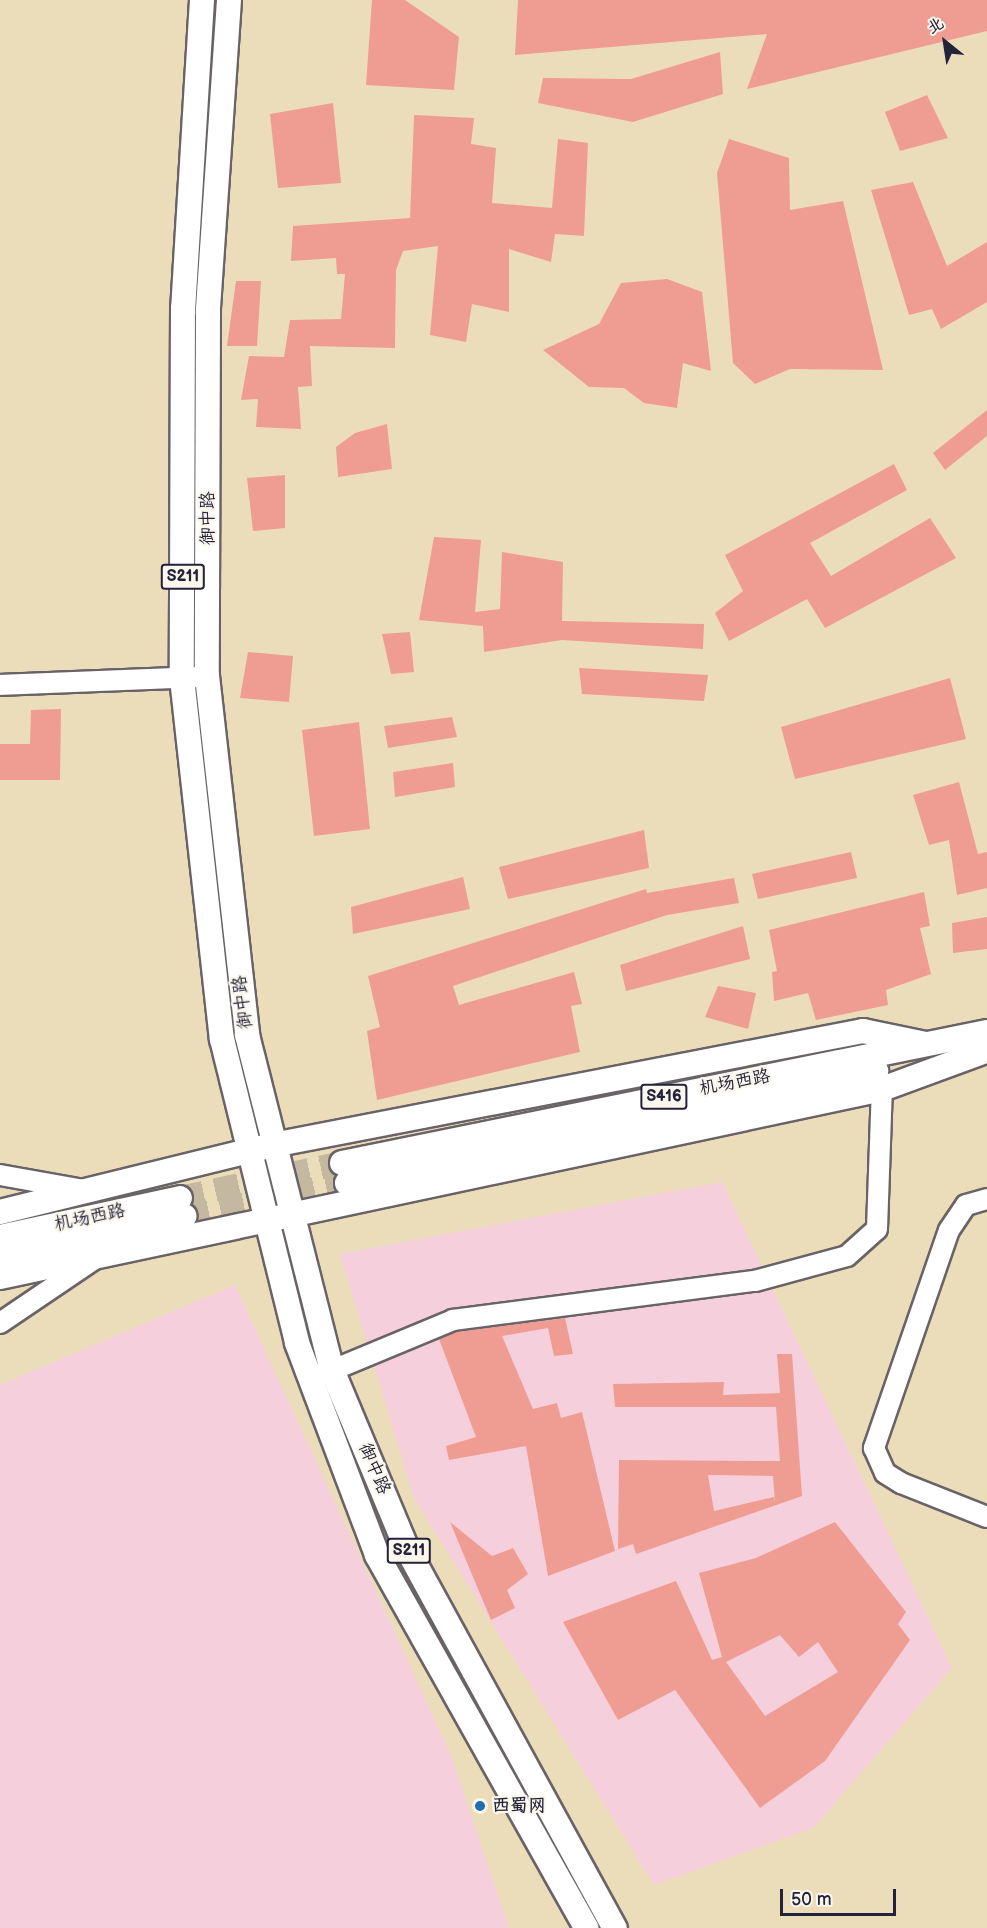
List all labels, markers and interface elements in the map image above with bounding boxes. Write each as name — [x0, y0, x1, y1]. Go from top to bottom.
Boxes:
north arrow — [915, 12, 975, 72]
text: 北 — [924, 14, 947, 38]
street label: 御中路 — [197, 491, 219, 545]
road number: S211 — [160, 564, 206, 590]
street label: 御中路 — [229, 974, 257, 1030]
street label: 机场西路 — [698, 1066, 772, 1100]
road number: S416 — [640, 1084, 688, 1110]
street label: 机场西路 — [53, 1200, 127, 1236]
street label: 御中路 — [354, 1440, 394, 1498]
road number: S211 — [386, 1538, 432, 1564]
place label: 西蜀网 — [492, 1795, 546, 1817]
marker: 西蜀网 — [473, 1799, 487, 1813]
scale bar — [783, 1877, 898, 1915]
text: 50 m — [791, 1889, 832, 1910]

